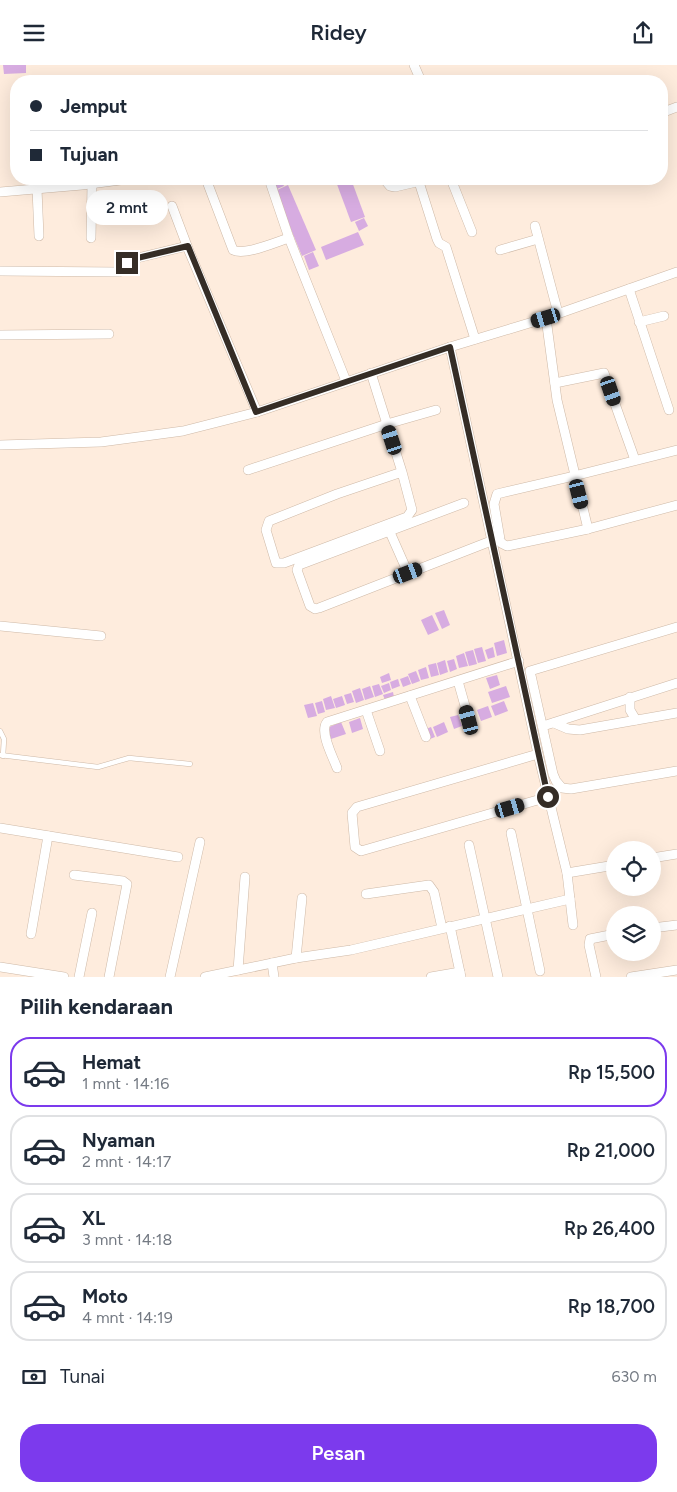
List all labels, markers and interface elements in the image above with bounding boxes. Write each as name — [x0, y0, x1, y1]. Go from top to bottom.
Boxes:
icon: menu — [20, 19, 48, 47]
text: Ridey — [310, 19, 367, 46]
icon: share — [629, 19, 657, 47]
text: Jemput — [60, 95, 127, 118]
text: Tujuan — [60, 143, 118, 166]
callout: 2 mnt — [86, 191, 168, 225]
text: 2 mnt — [106, 198, 148, 217]
route end — [116, 252, 138, 274]
car — [529, 306, 562, 330]
car — [599, 374, 622, 408]
car — [380, 423, 403, 457]
car — [568, 478, 589, 510]
car — [391, 561, 424, 585]
car — [457, 704, 480, 736]
route start — [537, 786, 559, 808]
car — [493, 797, 526, 819]
map controls — [606, 841, 661, 961]
button: locate — [606, 841, 661, 896]
button: layers — [606, 906, 661, 961]
text: Pilih kendaraan — [20, 993, 173, 1020]
icon: car — [22, 1050, 67, 1095]
text: Hemat — [82, 1051, 141, 1074]
text: Rp 15,500 — [568, 1061, 655, 1084]
text: 1 mnt · 14:16 — [82, 1074, 169, 1093]
icon: car — [22, 1128, 67, 1173]
text: Nyaman — [82, 1129, 155, 1152]
text: Rp 21,000 — [567, 1139, 655, 1162]
text: 2 mnt · 14:17 — [82, 1152, 171, 1171]
icon: car — [22, 1206, 67, 1251]
text: XL — [82, 1207, 105, 1230]
text: Rp 26,400 — [564, 1217, 655, 1240]
text: 3 mnt · 14:18 — [82, 1230, 172, 1249]
icon: car — [22, 1284, 67, 1329]
text: Moto — [82, 1285, 128, 1308]
text: Rp 18,700 — [568, 1295, 655, 1318]
text: 4 mnt · 14:19 — [82, 1308, 173, 1327]
icon: cash — [20, 1363, 48, 1391]
text: Tunai — [60, 1365, 105, 1388]
text: 630 m — [611, 1367, 657, 1386]
button: Pesan — [20, 1424, 657, 1482]

